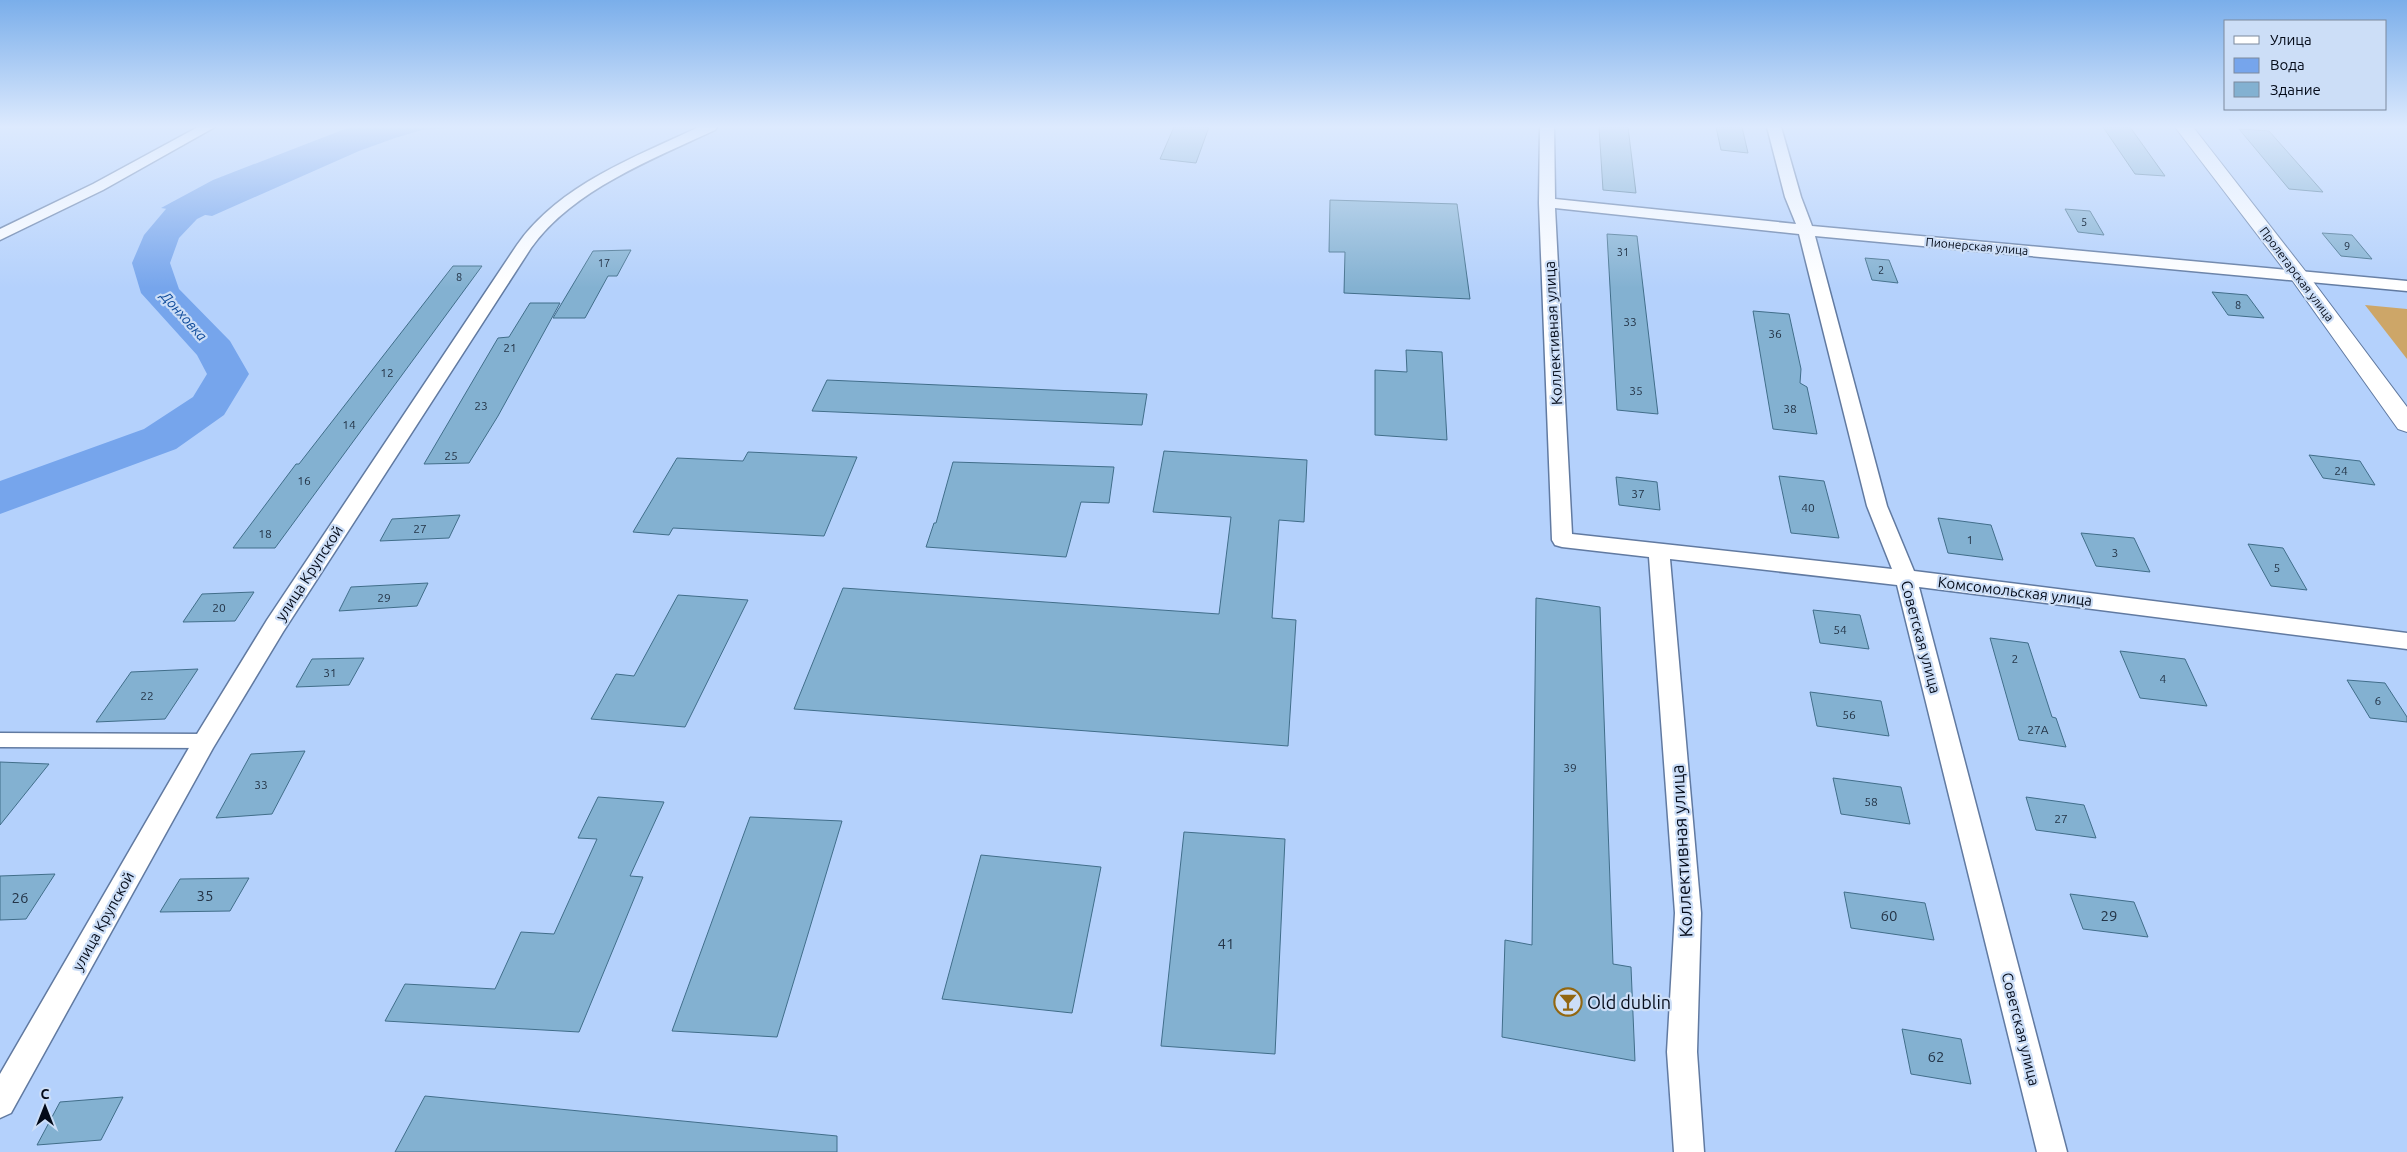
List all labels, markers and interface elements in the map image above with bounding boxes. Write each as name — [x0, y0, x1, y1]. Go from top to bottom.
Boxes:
legend — [2224, 20, 2387, 110]
text: Улица — [2270, 31, 2312, 48]
text: Вода — [2270, 56, 2305, 73]
text: Здание — [2270, 81, 2321, 98]
house number: 5 — [2081, 216, 2087, 228]
street label: Пролетарская улица — [2257, 224, 2337, 324]
street label: Пионерская улица — [1925, 235, 2029, 257]
house number: 9 — [2344, 240, 2350, 252]
house number: 31 — [1617, 246, 1629, 258]
house number: 17 — [598, 257, 610, 269]
street label: Коллективная улица — [1541, 261, 1565, 405]
house number: 2 — [1878, 264, 1884, 276]
house number: 8 — [456, 271, 462, 283]
water label: Донховка — [156, 287, 211, 344]
house number: 8 — [2235, 299, 2241, 311]
house number: 33 — [1623, 315, 1637, 328]
house number: 36 — [1768, 327, 1782, 340]
house number: 21 — [503, 341, 517, 354]
house number: 12 — [380, 366, 394, 379]
house number: 35 — [1629, 384, 1643, 397]
house number: 23 — [474, 399, 488, 412]
house number: 38 — [1783, 402, 1797, 415]
house number: 14 — [342, 418, 356, 431]
house number: 25 — [444, 449, 458, 462]
house number: 24 — [2334, 464, 2348, 477]
house number: 16 — [297, 474, 311, 487]
house number: 37 — [1631, 487, 1645, 500]
house number: 40 — [1801, 501, 1815, 514]
street label: улица Крупской — [272, 522, 346, 624]
house number: 27 — [413, 522, 427, 535]
house number: 18 — [258, 527, 272, 540]
house number: 1 — [1967, 533, 1973, 546]
house number: 3 — [2112, 546, 2118, 559]
house number: 5 — [2274, 561, 2280, 574]
street label: Комсомольская улица — [1937, 573, 2093, 609]
street label: Советская улица — [1898, 579, 1944, 695]
house number: 29 — [377, 591, 391, 604]
house number: 20 — [212, 601, 226, 614]
house number: 54 — [1833, 623, 1847, 636]
house number: 2 — [2012, 652, 2018, 665]
house number: 31 — [323, 666, 337, 679]
house number: 4 — [2160, 672, 2167, 685]
house number: 22 — [140, 689, 154, 702]
house number: 6 — [2375, 694, 2382, 707]
house number: 56 — [1842, 708, 1856, 721]
house number: 27А — [2027, 723, 2049, 736]
house number: 39 — [1563, 761, 1577, 774]
street label: Коллективная улица — [1666, 764, 1696, 938]
house number: 33 — [254, 778, 268, 791]
house number: 58 — [1864, 795, 1878, 808]
house number: 27 — [2054, 812, 2068, 825]
street label: улица Крупской — [69, 869, 137, 973]
house number: 35 — [197, 887, 213, 904]
house number: 26 — [12, 889, 28, 906]
house number: 60 — [1881, 907, 1897, 924]
house number: 29 — [2101, 907, 2117, 924]
house number: 41 — [1218, 935, 1234, 952]
street label: Советская улица — [1999, 971, 2043, 1087]
bar icon: Old dublin — [1553, 987, 1583, 1017]
place label: Old dublin — [1587, 992, 1671, 1012]
house number: 62 — [1928, 1048, 1944, 1065]
north arrow — [20, 1082, 70, 1132]
text: С — [41, 1086, 50, 1102]

